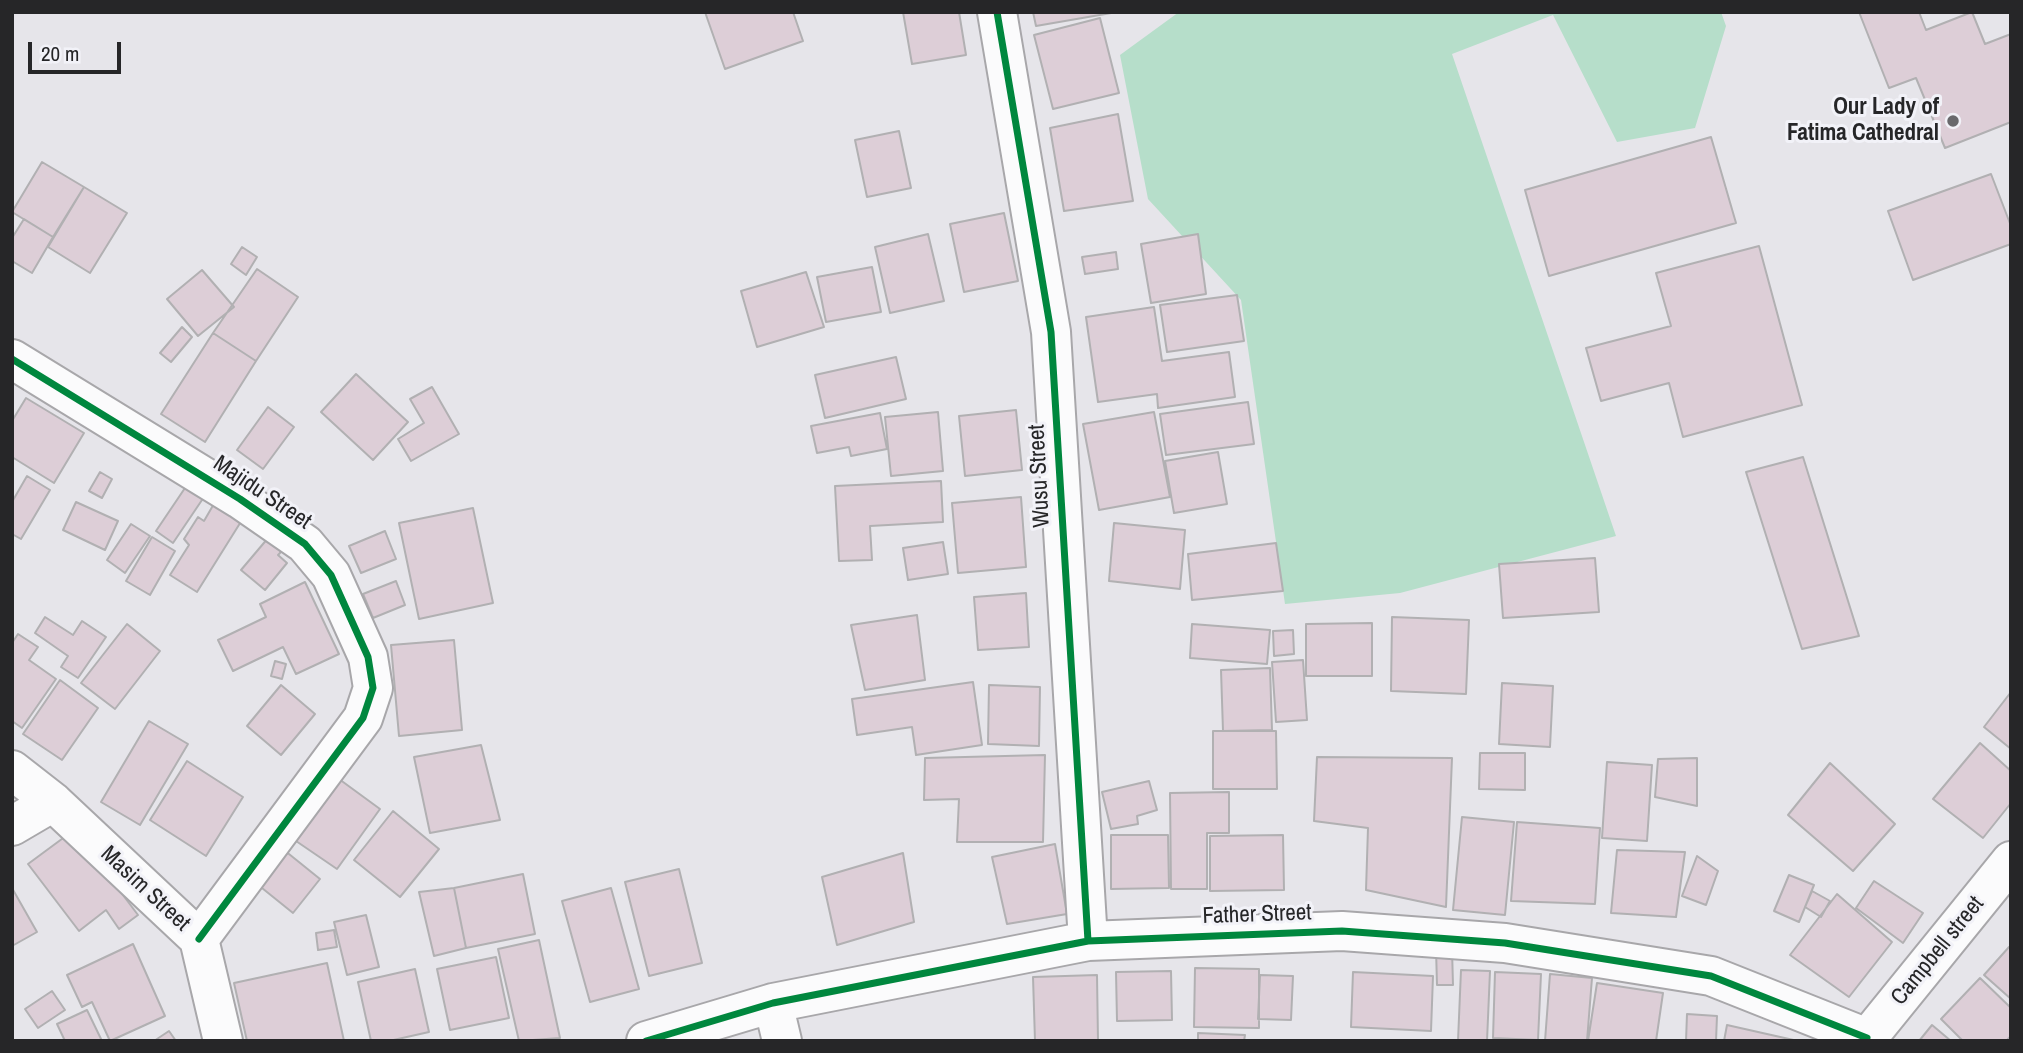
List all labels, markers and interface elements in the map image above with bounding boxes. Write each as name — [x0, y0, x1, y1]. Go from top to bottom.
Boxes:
scale bar — [32, 28, 124, 72]
text: 20 m — [41, 39, 79, 68]
place label: Our Lady of Fatima Cathedral — [1787, 94, 1939, 148]
marker: Our Lady of Fatima Cathedral — [1945, 113, 1961, 129]
street label: Wusu Street — [1024, 424, 1056, 528]
street label: Majidu Street — [208, 450, 316, 536]
street label: Masim Street — [95, 841, 195, 937]
street label: Campbell street — [1886, 891, 1990, 1011]
street label: Father Street — [1202, 899, 1312, 931]

